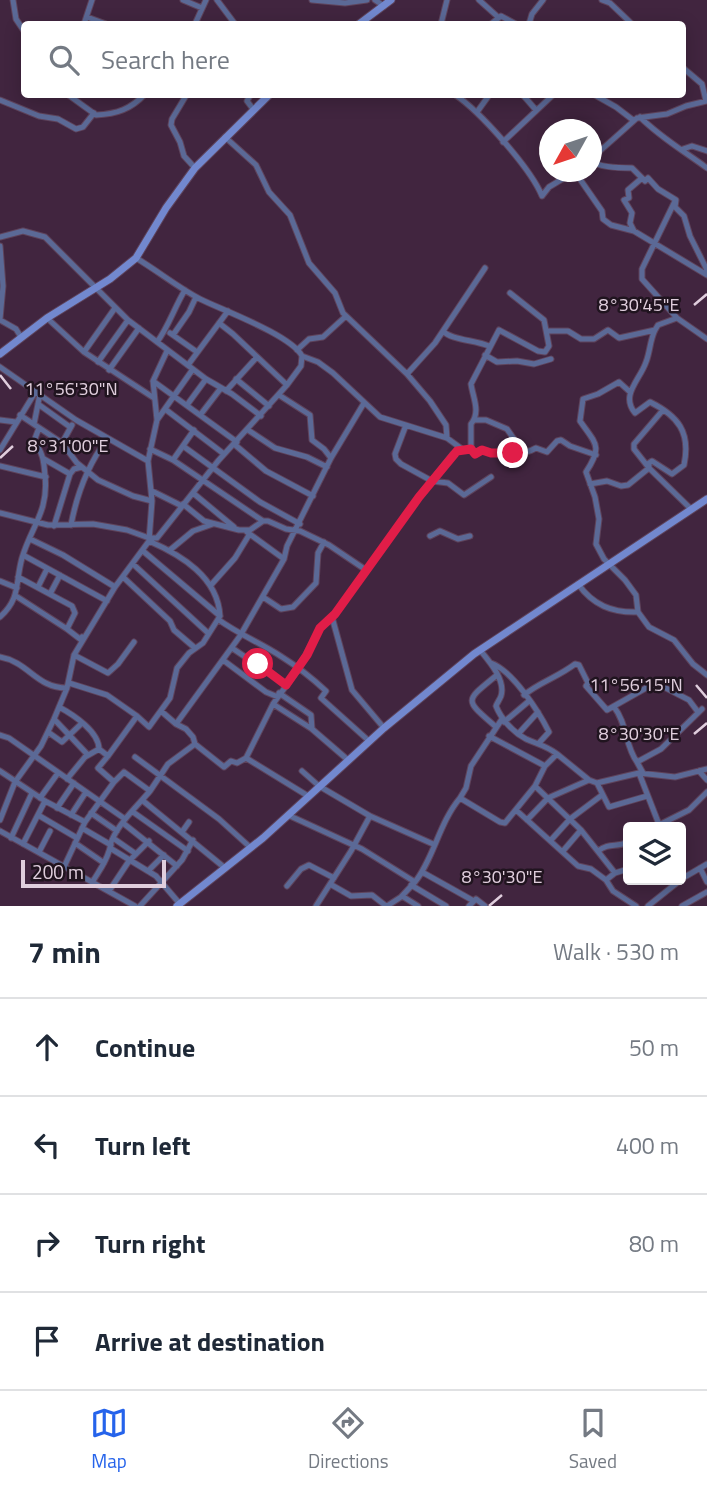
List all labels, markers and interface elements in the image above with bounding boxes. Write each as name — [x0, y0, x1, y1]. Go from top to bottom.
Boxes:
search box — [21, 21, 686, 98]
text: Search here — [101, 40, 230, 79]
icon: search — [45, 41, 83, 79]
north arrow — [539, 119, 602, 182]
text: 8°30'45"E — [599, 291, 679, 318]
text: 11°56'30"N — [24, 375, 118, 402]
text: 8°31'00"E — [28, 432, 108, 459]
route end — [497, 437, 528, 468]
route start — [242, 648, 273, 679]
text: 11°56'15"N — [589, 671, 683, 698]
text: 8°30'30"E — [599, 720, 679, 747]
map controls — [623, 822, 686, 885]
button: layers — [623, 822, 686, 885]
scale bar — [21, 857, 166, 889]
text: 200 m — [32, 857, 84, 886]
text: 8°30'30"E — [462, 863, 542, 890]
text: 7 min — [28, 929, 101, 975]
text: Walk · 530 m — [553, 934, 679, 969]
icon: ahead — [28, 1028, 66, 1066]
text: Continue — [95, 1028, 195, 1067]
text: 50 m — [629, 1030, 679, 1065]
icon: left — [28, 1126, 66, 1164]
text: Turn left — [95, 1126, 190, 1165]
text: 400 m — [616, 1128, 679, 1163]
icon: right — [28, 1224, 66, 1262]
text: Turn right — [95, 1224, 206, 1263]
text: 80 m — [629, 1226, 679, 1261]
icon: arrive — [28, 1322, 66, 1360]
text: Arrive at destination — [95, 1322, 325, 1361]
tab: Map — [90, 1404, 128, 1475]
tab: Directions — [308, 1404, 389, 1475]
tab: Saved — [569, 1404, 617, 1475]

